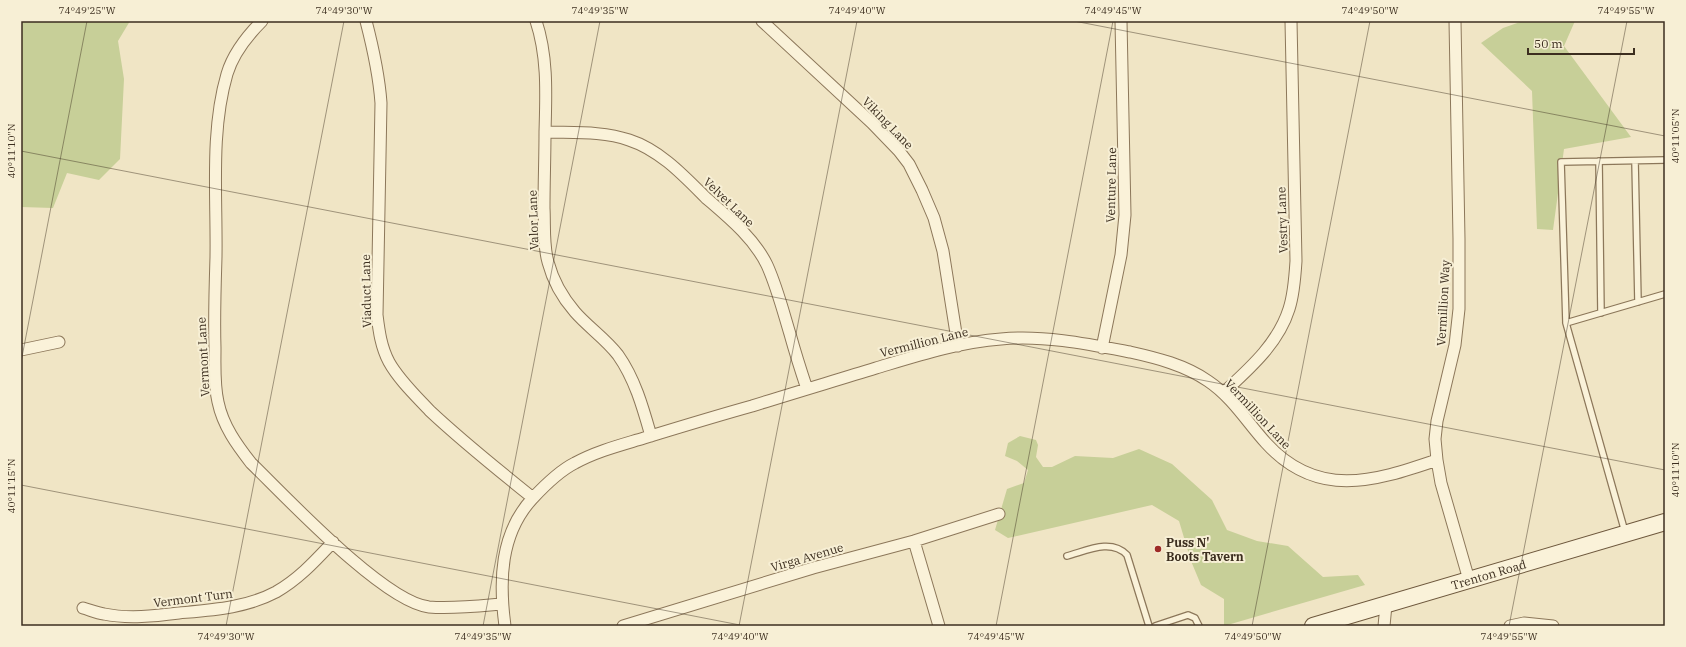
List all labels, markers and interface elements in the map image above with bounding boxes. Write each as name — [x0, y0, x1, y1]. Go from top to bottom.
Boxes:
text: 74°49'25"W — [58, 4, 116, 17]
text: 74°49'30"W — [315, 4, 373, 17]
text: 74°49'35"W — [571, 4, 629, 17]
text: 74°49'40"W — [828, 4, 886, 17]
text: 74°49'45"W — [1084, 4, 1142, 17]
text: 74°49'50"W — [1341, 4, 1399, 17]
text: 74°49'55"W — [1597, 4, 1655, 17]
scale bar — [1528, 30, 1634, 56]
text: 50 m — [1534, 36, 1563, 51]
street label: Viking Lane — [859, 94, 917, 152]
text: 40°11'05"N — [1669, 108, 1682, 164]
text: 40°11'10"N — [5, 123, 18, 179]
street label: Venture Lane — [1103, 147, 1119, 223]
street label: Velvet Lane — [700, 174, 758, 230]
street label: Vestry Lane — [1273, 187, 1291, 253]
street label: Valor Lane — [524, 190, 542, 250]
street label: Viaduct Lane — [358, 254, 374, 328]
street label: Vermillion Way — [1433, 259, 1453, 346]
street label: Vermont Lane — [193, 317, 213, 397]
street label: Vermillion Lane — [878, 324, 970, 360]
street label: Vermillion Lane — [1222, 376, 1294, 452]
text: 40°11'10"N — [1669, 442, 1682, 498]
text: 40°11'15"N — [5, 458, 18, 514]
place label: Puss N' Boots Tavern — [1166, 535, 1244, 564]
street label: Virga Avenue — [769, 539, 845, 575]
marker: Puss N' Boots Tavern — [1153, 544, 1163, 554]
street label: Trenton Road — [1449, 556, 1528, 592]
street label: Vermont Turn — [152, 586, 234, 610]
text: 74°49'30"W — [197, 630, 255, 643]
text: 74°49'35"W — [454, 630, 512, 643]
text: 74°49'40"W — [711, 630, 769, 643]
text: 74°49'45"W — [967, 630, 1025, 643]
text: 74°49'50"W — [1224, 630, 1282, 643]
text: 74°49'55"W — [1480, 630, 1538, 643]

